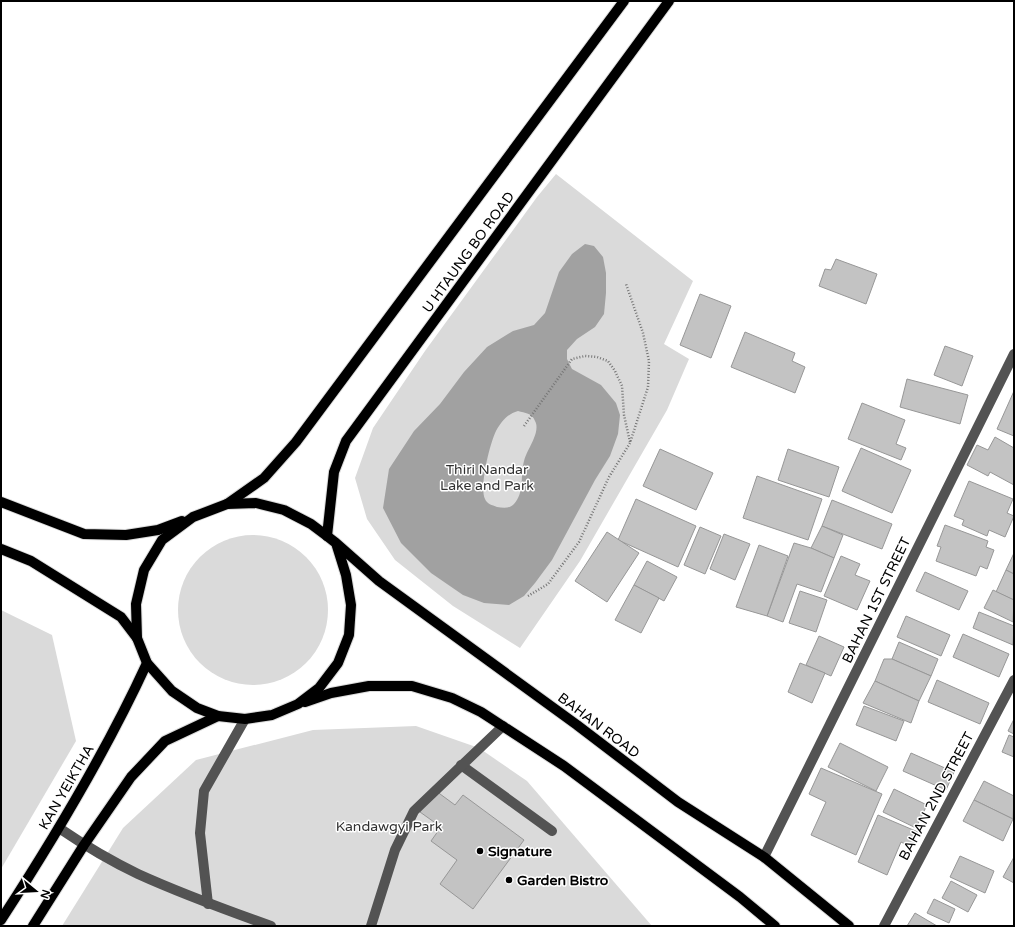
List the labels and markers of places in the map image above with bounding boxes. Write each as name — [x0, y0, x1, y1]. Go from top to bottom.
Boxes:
place label: Signature — [488, 843, 552, 860]
marker: Signature — [475, 846, 485, 856]
place label: Garden Bistro — [517, 872, 609, 889]
marker: Garden Bistro — [504, 875, 514, 885]

